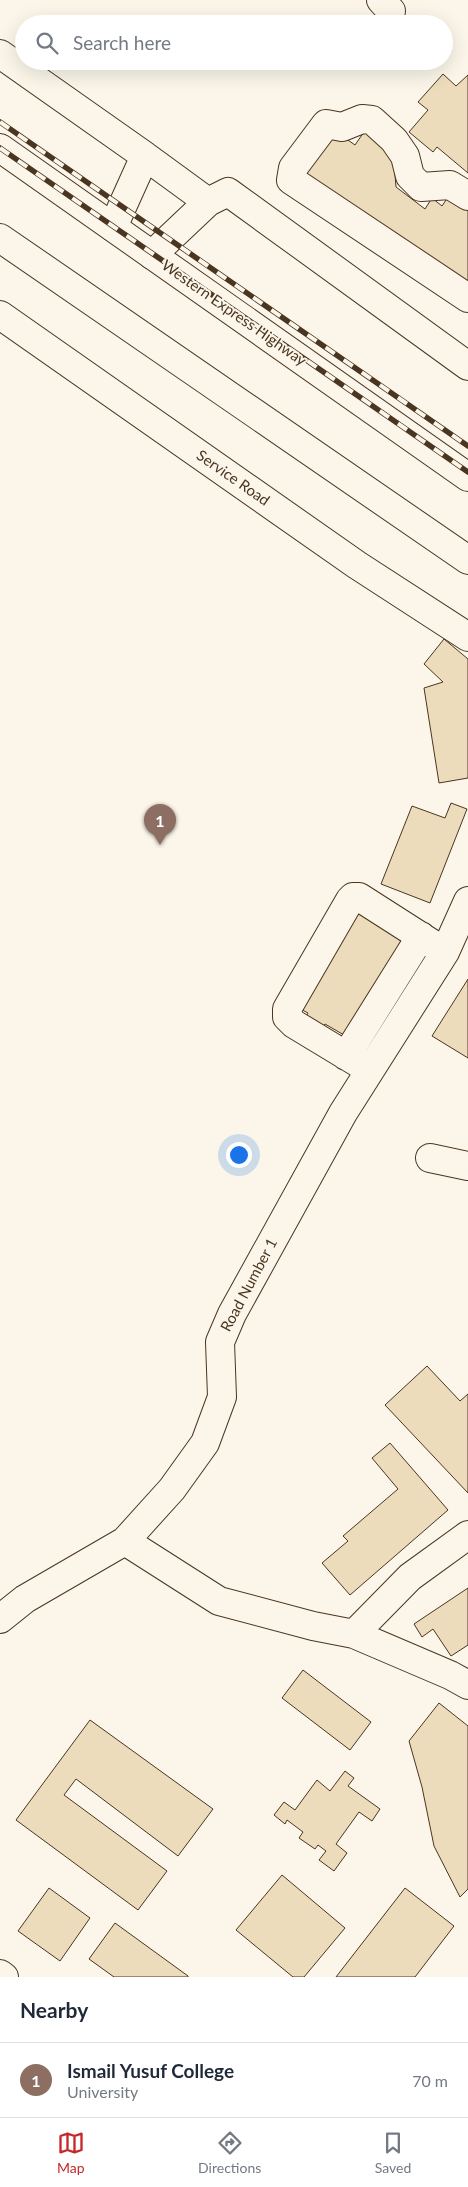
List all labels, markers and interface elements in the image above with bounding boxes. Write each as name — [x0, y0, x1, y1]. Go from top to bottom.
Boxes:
search box — [15, 15, 453, 70]
icon: search — [33, 29, 61, 57]
text: Search here — [73, 31, 171, 54]
street label: Western Express Highway — [159, 255, 310, 369]
street label: Service Road — [194, 445, 273, 509]
pin: 1 — [144, 804, 176, 845]
your location — [226, 1142, 252, 1168]
street label: Road Number 1 — [216, 1235, 280, 1334]
text: Nearby — [20, 1997, 88, 2022]
text: Ismail Yusuf College — [67, 2059, 234, 2082]
text: 1 — [31, 2071, 41, 2090]
text: 70 m — [412, 2071, 448, 2090]
text: University — [67, 2082, 138, 2101]
tab: Map — [57, 2129, 85, 2176]
tab: Directions — [198, 2129, 261, 2176]
tab: Saved — [375, 2129, 411, 2176]

